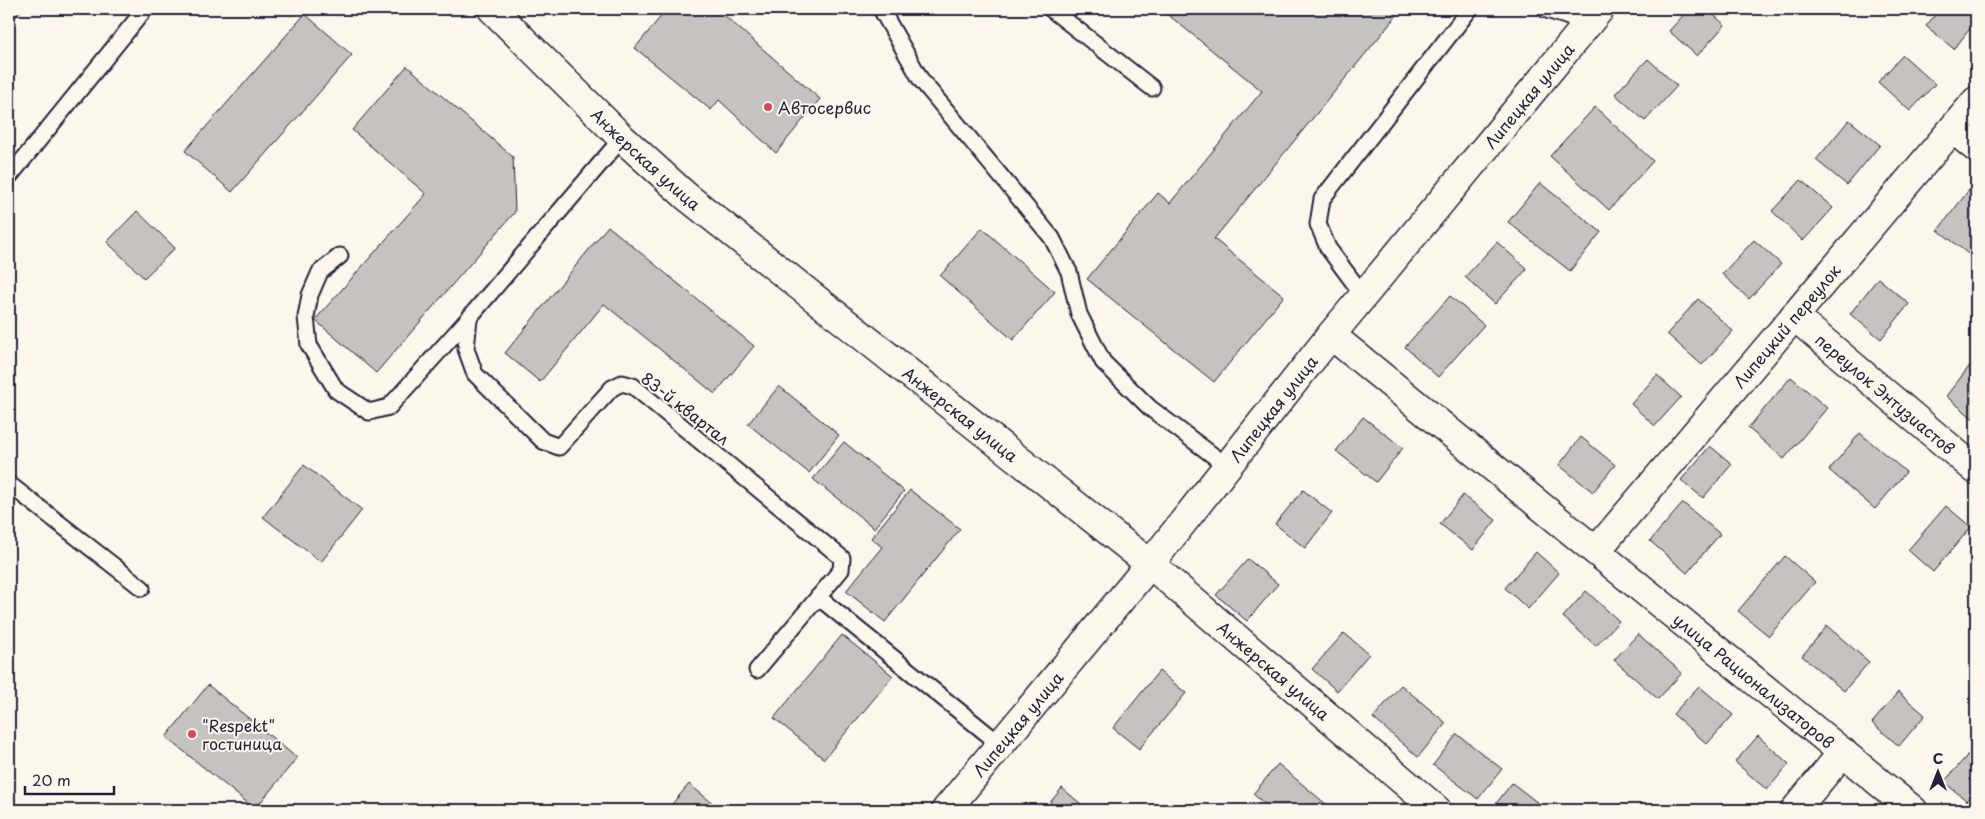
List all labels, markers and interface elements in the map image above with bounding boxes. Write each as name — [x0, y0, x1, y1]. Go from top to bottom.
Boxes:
street label: Липецкая улица — [1478, 38, 1579, 153]
place label: Автосервис — [778, 95, 871, 119]
marker: Автосервис — [762, 101, 774, 113]
street label: Анжерская улица — [586, 102, 706, 215]
street label: Липецкий переулок — [1727, 258, 1846, 393]
street label: переулок Энтузиастов — [1811, 327, 1961, 460]
street label: Липецкая улица — [1223, 350, 1323, 467]
street label: Анжерская улица — [898, 361, 1023, 467]
street label: 83-й квартал — [637, 366, 735, 450]
street label: улица Рационализаторов — [1668, 607, 1840, 753]
street label: Анжерская улица — [1213, 615, 1335, 725]
street label: Липецкая улица — [967, 666, 1068, 781]
place label: "Respekt" гостиница — [202, 713, 282, 755]
marker: "Respekt" гостиница — [186, 728, 198, 740]
north arrow — [1912, 746, 1962, 796]
text: С — [1933, 748, 1943, 769]
scale bar — [25, 764, 114, 796]
text: 20 m — [32, 768, 71, 791]

